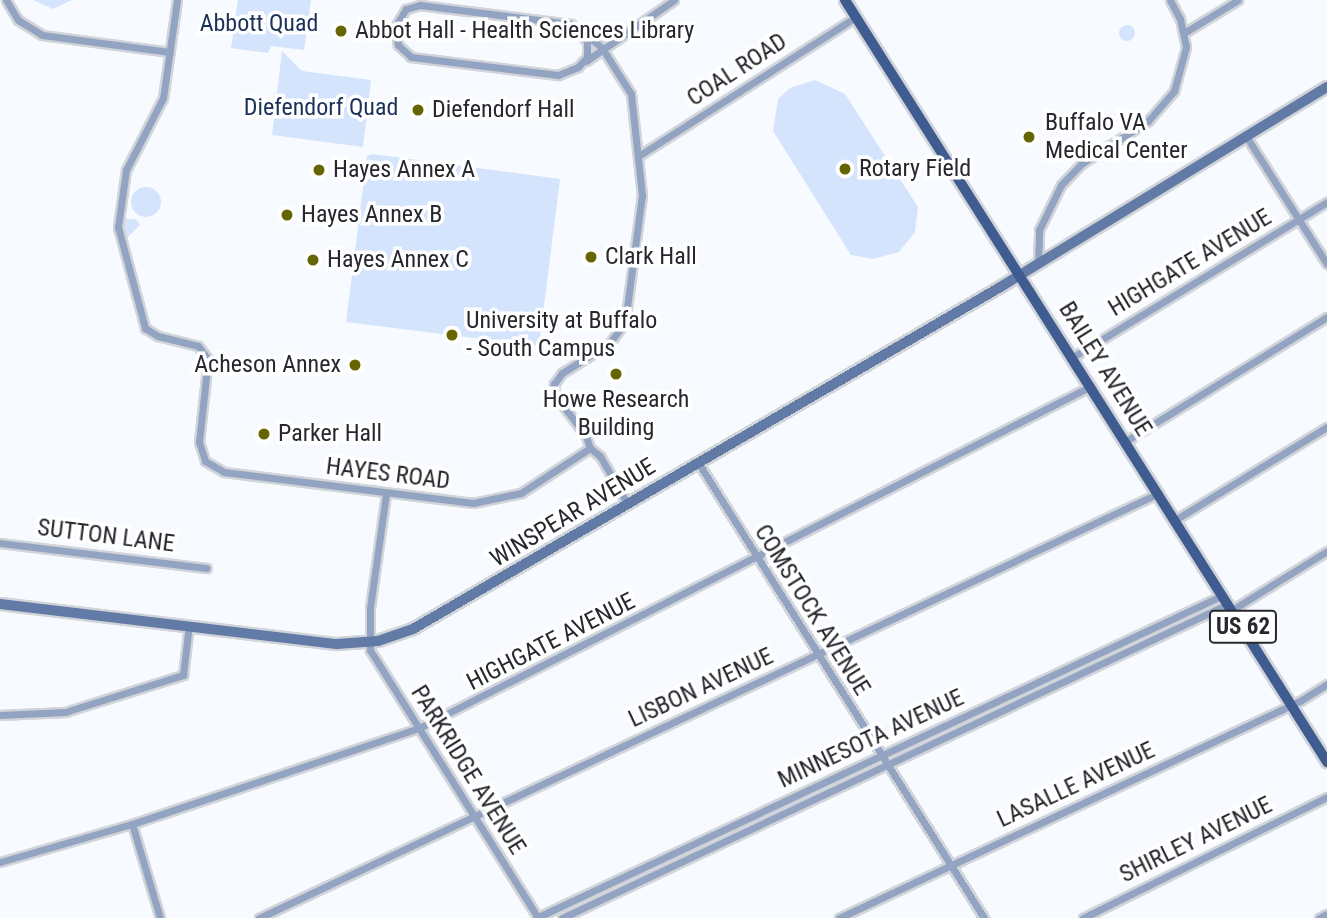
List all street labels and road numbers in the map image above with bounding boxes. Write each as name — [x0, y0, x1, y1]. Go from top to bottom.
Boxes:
street label: COAL ROAD — [682, 27, 792, 113]
street label: HIGHGATE AVENUE — [1103, 203, 1277, 323]
street label: BAILEY AVENUE — [1052, 297, 1158, 441]
street label: HAYES ROAD — [324, 452, 452, 496]
street label: WINSPEAR AVENUE — [485, 452, 661, 574]
street label: SUTTON LANE — [36, 513, 176, 559]
street label: COMSTOCK AVENUE — [748, 519, 876, 701]
street label: HIGHGATE AVENUE — [462, 587, 640, 697]
road number: US 62 — [1208, 608, 1278, 646]
street label: LISBON AVENUE — [624, 642, 778, 734]
street label: PARKRIDGE AVENUE — [404, 680, 532, 860]
street label: MINNESOTA AVENUE — [773, 683, 969, 795]
street label: LASALLE AVENUE — [993, 736, 1159, 834]
street label: SHIRLEY AVENUE — [1115, 791, 1277, 889]

